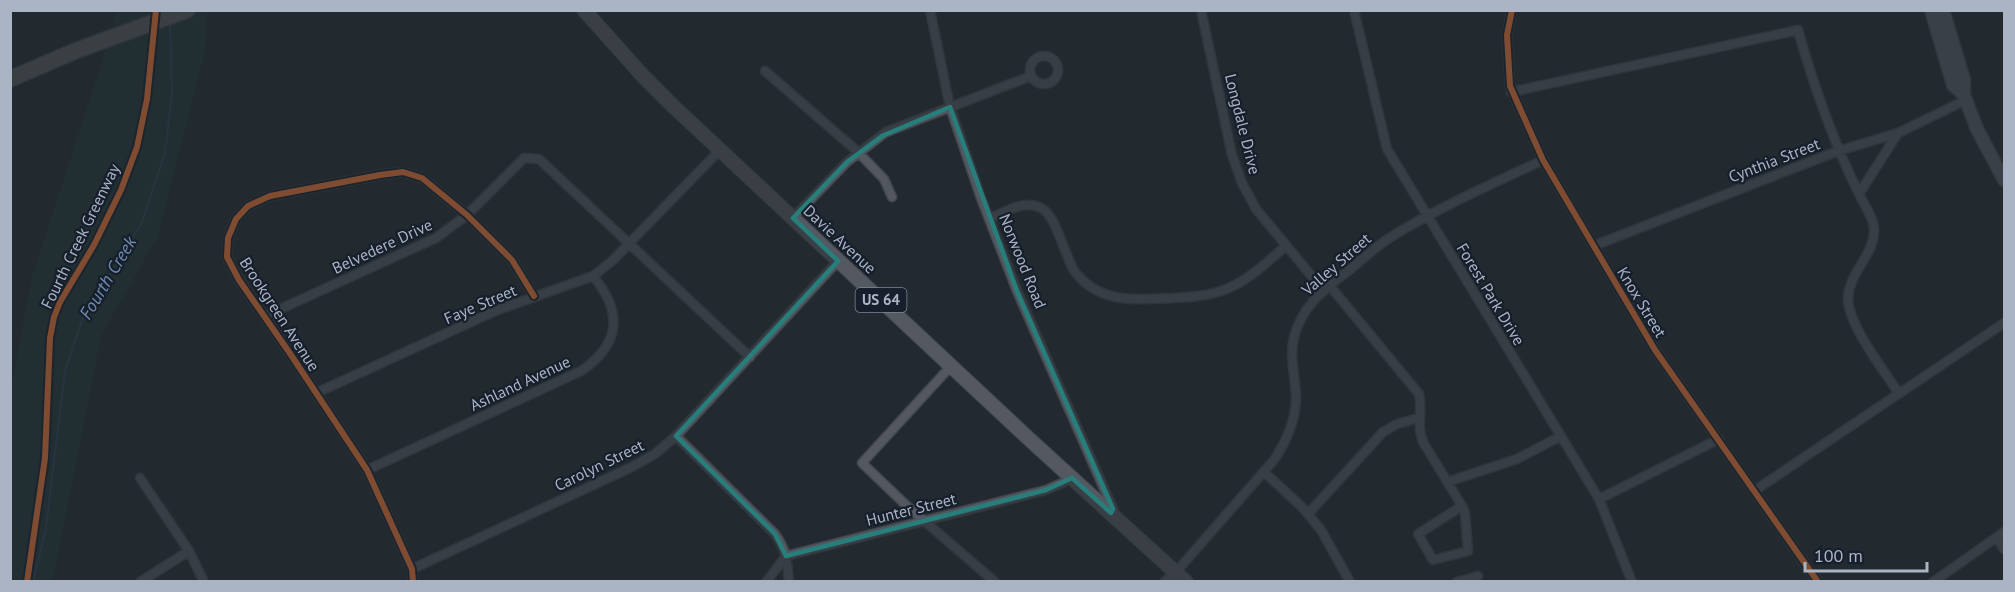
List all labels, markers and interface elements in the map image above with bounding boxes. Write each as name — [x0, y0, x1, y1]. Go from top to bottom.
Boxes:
street label: Longdale Drive — [1221, 72, 1265, 176]
street label: Cynthia Street — [1726, 133, 1823, 187]
street label: Fourth Creek Greenway — [36, 160, 124, 312]
street label: Davie Avenue — [799, 200, 881, 278]
street label: Norwood Road — [995, 211, 1051, 311]
street label: Belvedere Drive — [329, 214, 435, 278]
street label: Valley Street — [1296, 228, 1375, 300]
water label: Fourth Creek — [75, 233, 141, 323]
street label: Forest Park Drive — [1453, 239, 1529, 349]
street label: Brookgreen Avenue — [236, 253, 324, 375]
street label: Knox Street — [1613, 263, 1671, 342]
street label: Faye Street — [441, 280, 520, 328]
road number: US 64 — [856, 288, 906, 312]
street label: Ashland Avenue — [467, 351, 573, 415]
street label: Carolyn Street — [551, 435, 647, 495]
street label: Hunter Street — [864, 488, 959, 530]
scale bar — [1805, 535, 1926, 573]
text: 100 m — [1814, 544, 1863, 567]

